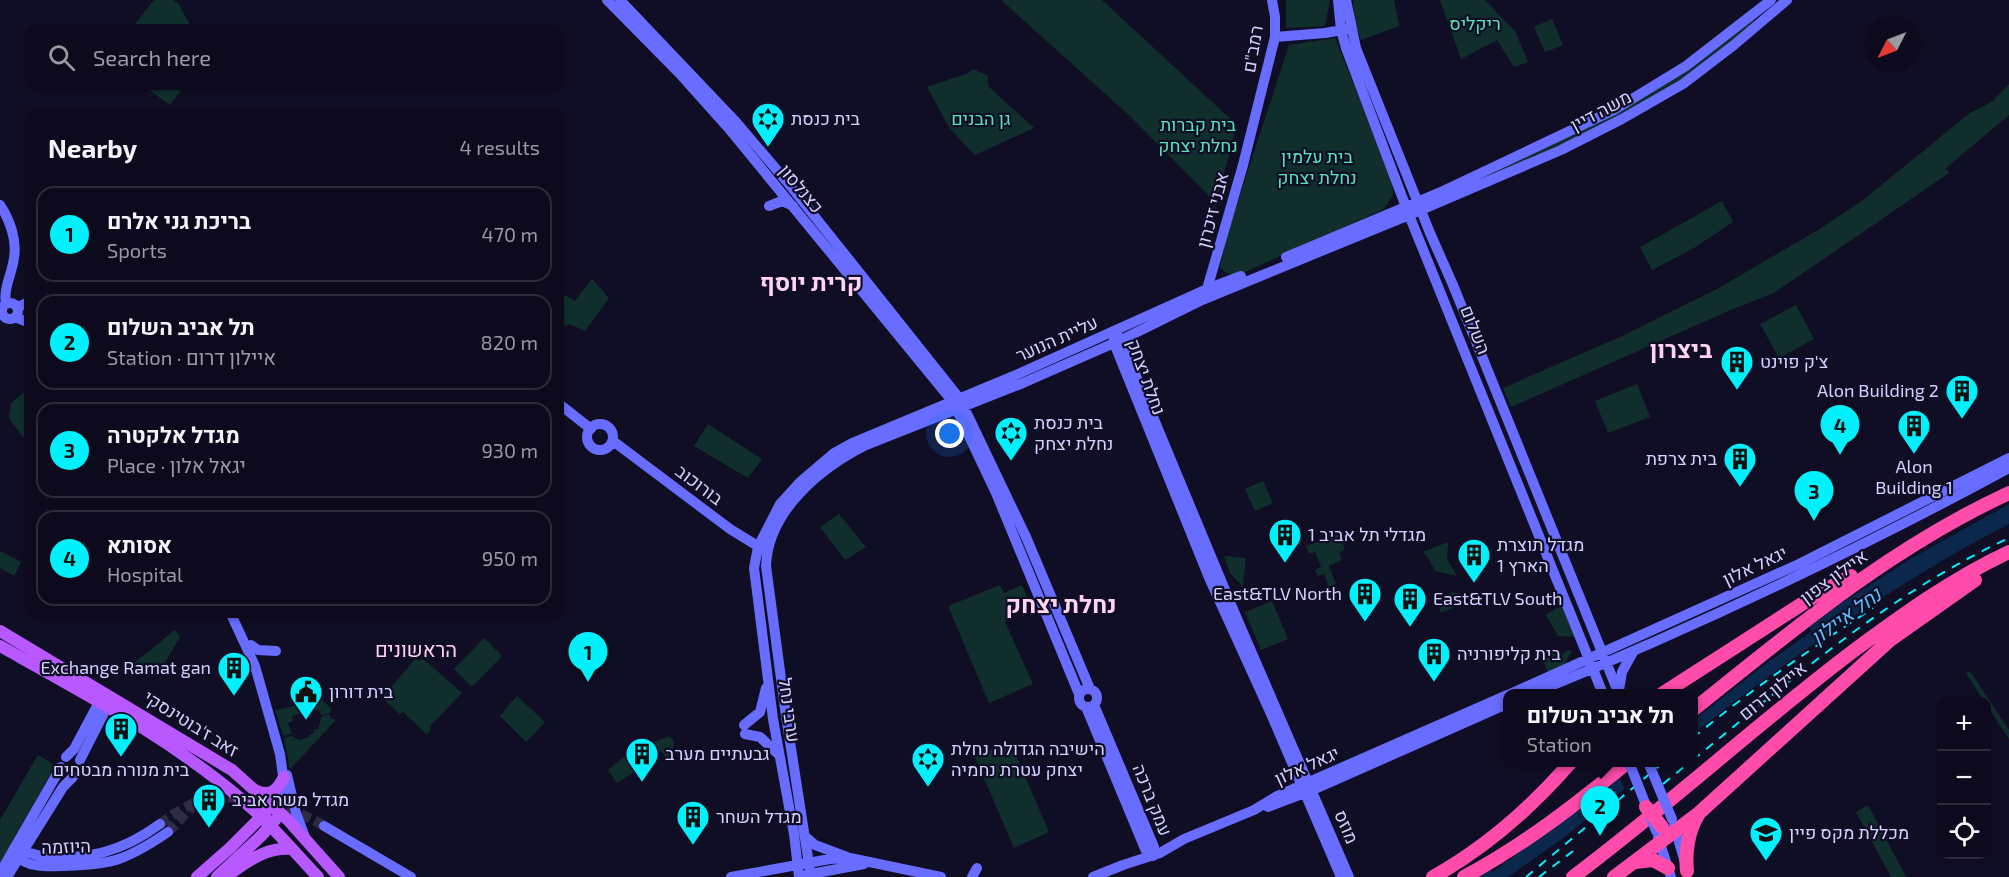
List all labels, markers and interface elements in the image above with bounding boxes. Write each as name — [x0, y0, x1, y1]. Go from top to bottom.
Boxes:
park label: ריקליס — [1449, 12, 1501, 34]
north arrow — [1865, 18, 1919, 72]
search box — [24, 24, 564, 90]
street label: רמב"ם — [1237, 24, 1267, 74]
icon: search — [45, 41, 78, 74]
text: Search here — [93, 44, 211, 70]
street label: משה דיין — [1566, 85, 1635, 135]
synagogue icon: בית כנסת — [750, 101, 786, 148]
place label: בית כנסת — [791, 107, 861, 129]
park label: גן הבנים — [951, 107, 1011, 129]
park label: בית קברות נחלת יצחק — [1158, 113, 1238, 156]
text: Nearby — [48, 132, 137, 163]
text: 4 results — [460, 135, 540, 159]
park label: בית עלמין נחלת יצחק — [1277, 145, 1357, 188]
street label: כצנלסון — [775, 159, 829, 217]
street label: אבני זיכרון — [1191, 169, 1233, 250]
text: בריכת גני אלרם — [107, 207, 251, 233]
text: 1 — [65, 222, 74, 246]
text: 470 m — [481, 222, 538, 246]
text: Sports — [107, 238, 167, 262]
district label: קרית יוסף — [760, 267, 862, 296]
street label: השלום — [1456, 302, 1496, 357]
street label: עליית הנוער — [1012, 310, 1101, 366]
text: תל אביב השלום — [107, 313, 255, 339]
text: 2 — [64, 330, 75, 354]
text: 820 m — [481, 330, 538, 354]
district label: ביצרון — [1650, 334, 1712, 363]
street label: נחלת יצחק — [1123, 336, 1171, 418]
building icon: צ'ק פוינט — [1719, 344, 1755, 391]
text: Station · איילון דרום — [107, 345, 276, 369]
place label: צ'ק פוינט — [1760, 350, 1829, 372]
building icon: Alon Building 2 — [1944, 373, 1980, 420]
place label: Alon Building 2 — [1817, 379, 1939, 401]
pin: 4 — [1820, 406, 1860, 455]
building icon: Alon Building 1 — [1896, 408, 1932, 455]
place label: בית כנסת נחלת יצחק — [1034, 411, 1113, 454]
synagogue icon: בית כנסת נחלת יצחק — [993, 415, 1029, 462]
your location — [935, 419, 964, 448]
text: מגדל אלקטרה — [107, 421, 240, 447]
text: 3 — [64, 438, 75, 462]
text: 930 m — [481, 438, 538, 462]
building icon: בית צרפת — [1722, 441, 1758, 488]
place label: בית צרפת — [1646, 447, 1718, 469]
text: Place · יגאל אלון — [107, 453, 246, 477]
place label: Alon Building 1 — [1875, 455, 1953, 498]
street label: בורוכוב — [672, 459, 728, 509]
pin: 3 — [1794, 472, 1834, 521]
building icon: מגדלי תל אביב 1 — [1267, 517, 1303, 564]
place label: מגדלי תל אביב 1 — [1308, 523, 1426, 545]
text: אסותא — [107, 531, 172, 557]
place label: מגדל תוצרת הארץ 1 — [1497, 533, 1584, 576]
building icon: מגדל תוצרת הארץ 1 — [1456, 537, 1492, 584]
street label: יגאל אלון — [1719, 541, 1790, 590]
street label: איילון צפון — [1795, 544, 1871, 608]
text: 4 — [63, 546, 76, 570]
text: 950 m — [482, 546, 538, 570]
text: Hospital — [107, 562, 183, 586]
building icon: East&TLV North — [1347, 576, 1383, 623]
building icon: East&TLV South — [1392, 581, 1428, 628]
water label: נחל איילון — [1806, 581, 1887, 649]
place label: East&TLV North — [1213, 582, 1342, 604]
place label: East&TLV South — [1433, 587, 1562, 609]
district label: נחלת יצחק — [1005, 589, 1117, 618]
pin: 1 — [568, 632, 608, 682]
building icon: בית קליפורניה — [1416, 636, 1452, 683]
district label: הראשונים — [375, 637, 457, 661]
place label: בית קליפורניה — [1457, 642, 1562, 664]
building icon: Exchange Ramat gan — [216, 650, 252, 697]
place label: Exchange Ramat gan — [41, 656, 211, 678]
street label: איילון דרום — [1734, 656, 1811, 724]
public building icon: בית דורון — [288, 674, 324, 721]
street label: ערבי נחל — [775, 676, 805, 744]
place label: בית דורון — [329, 680, 394, 702]
street label: זאב ז'בוטינסקי — [140, 685, 243, 761]
popup — [1503, 689, 1698, 767]
map controls — [1937, 697, 1991, 859]
button: + — [1937, 697, 1991, 751]
text: תל אביב השלום — [1527, 701, 1674, 727]
building icon: בית מנורה מבטחים — [103, 711, 139, 758]
text: Station — [1527, 732, 1592, 756]
building icon: גבעתיים מערב — [624, 736, 660, 783]
place label: הישיבה הגדולה נחלת יצחק עטרת נחמיה — [951, 737, 1105, 780]
synagogue icon: הישיבה הגדולה נחלת יצחק עטרת נחמיה — [910, 741, 946, 788]
street label: יגאל אלון — [1271, 741, 1342, 789]
place label: גבעתיים מערב — [665, 742, 770, 764]
button: − — [1937, 751, 1991, 805]
place label: בית מנורה מבטחים — [53, 758, 190, 780]
street label: עמק ברכה — [1129, 760, 1177, 839]
building icon: מגדל משה אביב — [191, 782, 227, 829]
pin: 2 — [1580, 786, 1620, 836]
place label: מגדל משה אביב — [232, 788, 349, 810]
building icon: מגדל השחר — [675, 799, 711, 846]
place label: מגדל השחר — [716, 805, 802, 827]
button: locate — [1937, 805, 1991, 859]
street label: מוזס — [1330, 806, 1364, 847]
school or university icon: מכללת מקס פיין — [1748, 815, 1784, 862]
place label: מכללת מקס פיין — [1789, 821, 1909, 843]
street label: היוזמה — [41, 834, 91, 858]

